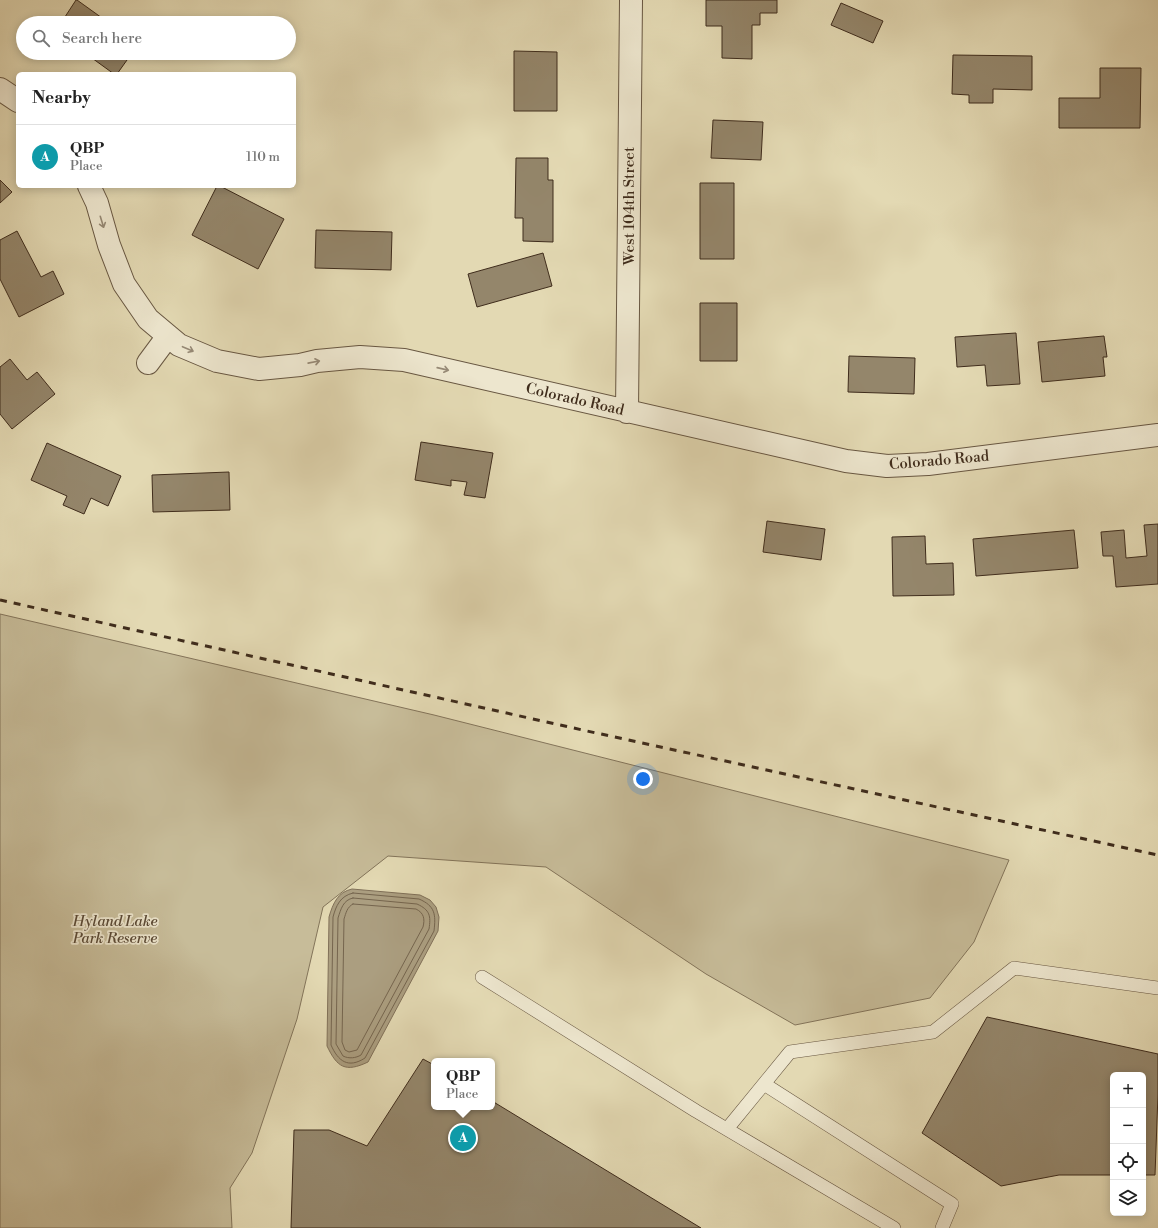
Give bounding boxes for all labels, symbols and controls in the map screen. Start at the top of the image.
search box [16,16,296,60]
icon: search [30,27,52,49]
text: Search here [62,29,142,48]
text: Nearby [32,87,91,109]
text: QBP [70,139,104,158]
street label: West 104th Street [620,146,639,266]
text: A [40,149,50,165]
text: 110 m [246,149,280,165]
text: Place [70,158,102,174]
one-way arrow [99,216,107,228]
one-way arrow [181,346,193,353]
one-way arrow [307,357,320,365]
one-way arrow [436,366,449,374]
street label: Colorado Road [524,379,626,420]
street label: Colorado Road [888,447,990,474]
your location [633,769,653,789]
park label: Hyland Lake Park Reserve [72,912,157,948]
popup [431,1058,495,1110]
text: QBP [446,1067,480,1086]
map controls [1110,1072,1146,1216]
button: + [1110,1072,1146,1108]
text: Place [446,1086,478,1102]
button: − [1110,1108,1146,1144]
pin: A [450,1123,476,1153]
button: locate [1110,1144,1146,1180]
button: layers [1110,1180,1146,1216]

